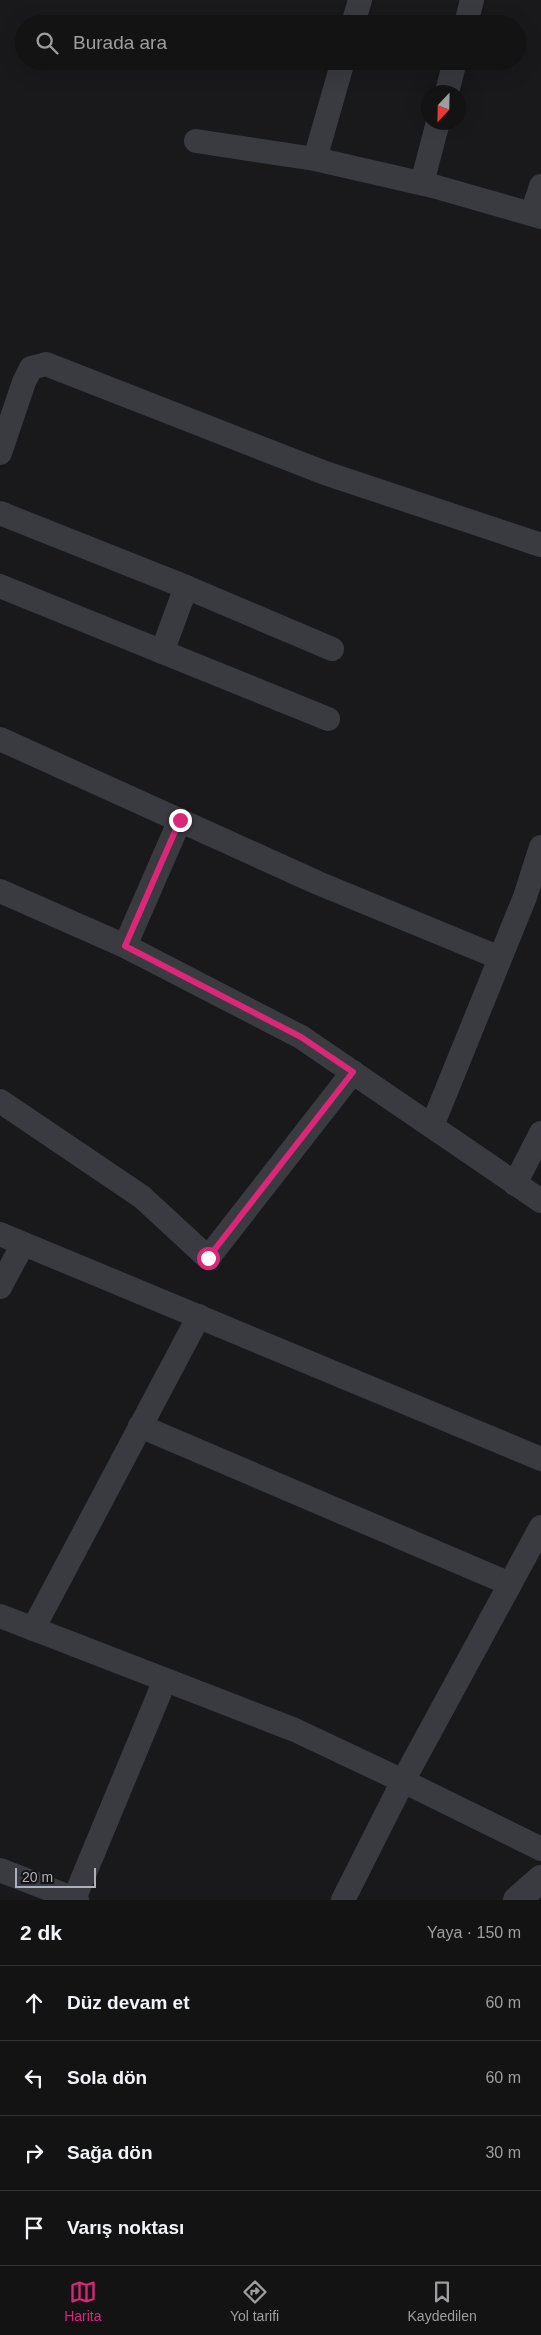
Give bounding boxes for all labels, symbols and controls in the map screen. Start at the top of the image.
search box [15,15,526,70]
icon: search [33,29,61,57]
text: Burada ara [73,32,167,53]
north arrow [421,85,466,130]
route end [169,809,192,832]
route start [197,1247,220,1270]
scale bar [15,1865,96,1888]
text: 20 m [22,1869,53,1885]
text: 2 dk [20,1921,62,1944]
text: Yaya · 150 m [427,1924,521,1941]
icon: ahead [20,1989,48,2017]
text: Düz devam et [67,1992,189,2013]
text: 60 m [485,1994,521,2011]
icon: left [20,2064,48,2092]
text: Sola dön [67,2067,147,2088]
text: 60 m [485,2069,521,2086]
icon: right [20,2139,48,2167]
text: Sağa dön [67,2142,153,2163]
text: 30 m [485,2144,521,2161]
icon: arrive [20,2214,48,2242]
text: Varış noktası [67,2217,184,2238]
tab: Harita [64,2278,102,2324]
tab: Yol tarifi [230,2278,279,2324]
tab: Kaydedilen [408,2278,477,2324]

